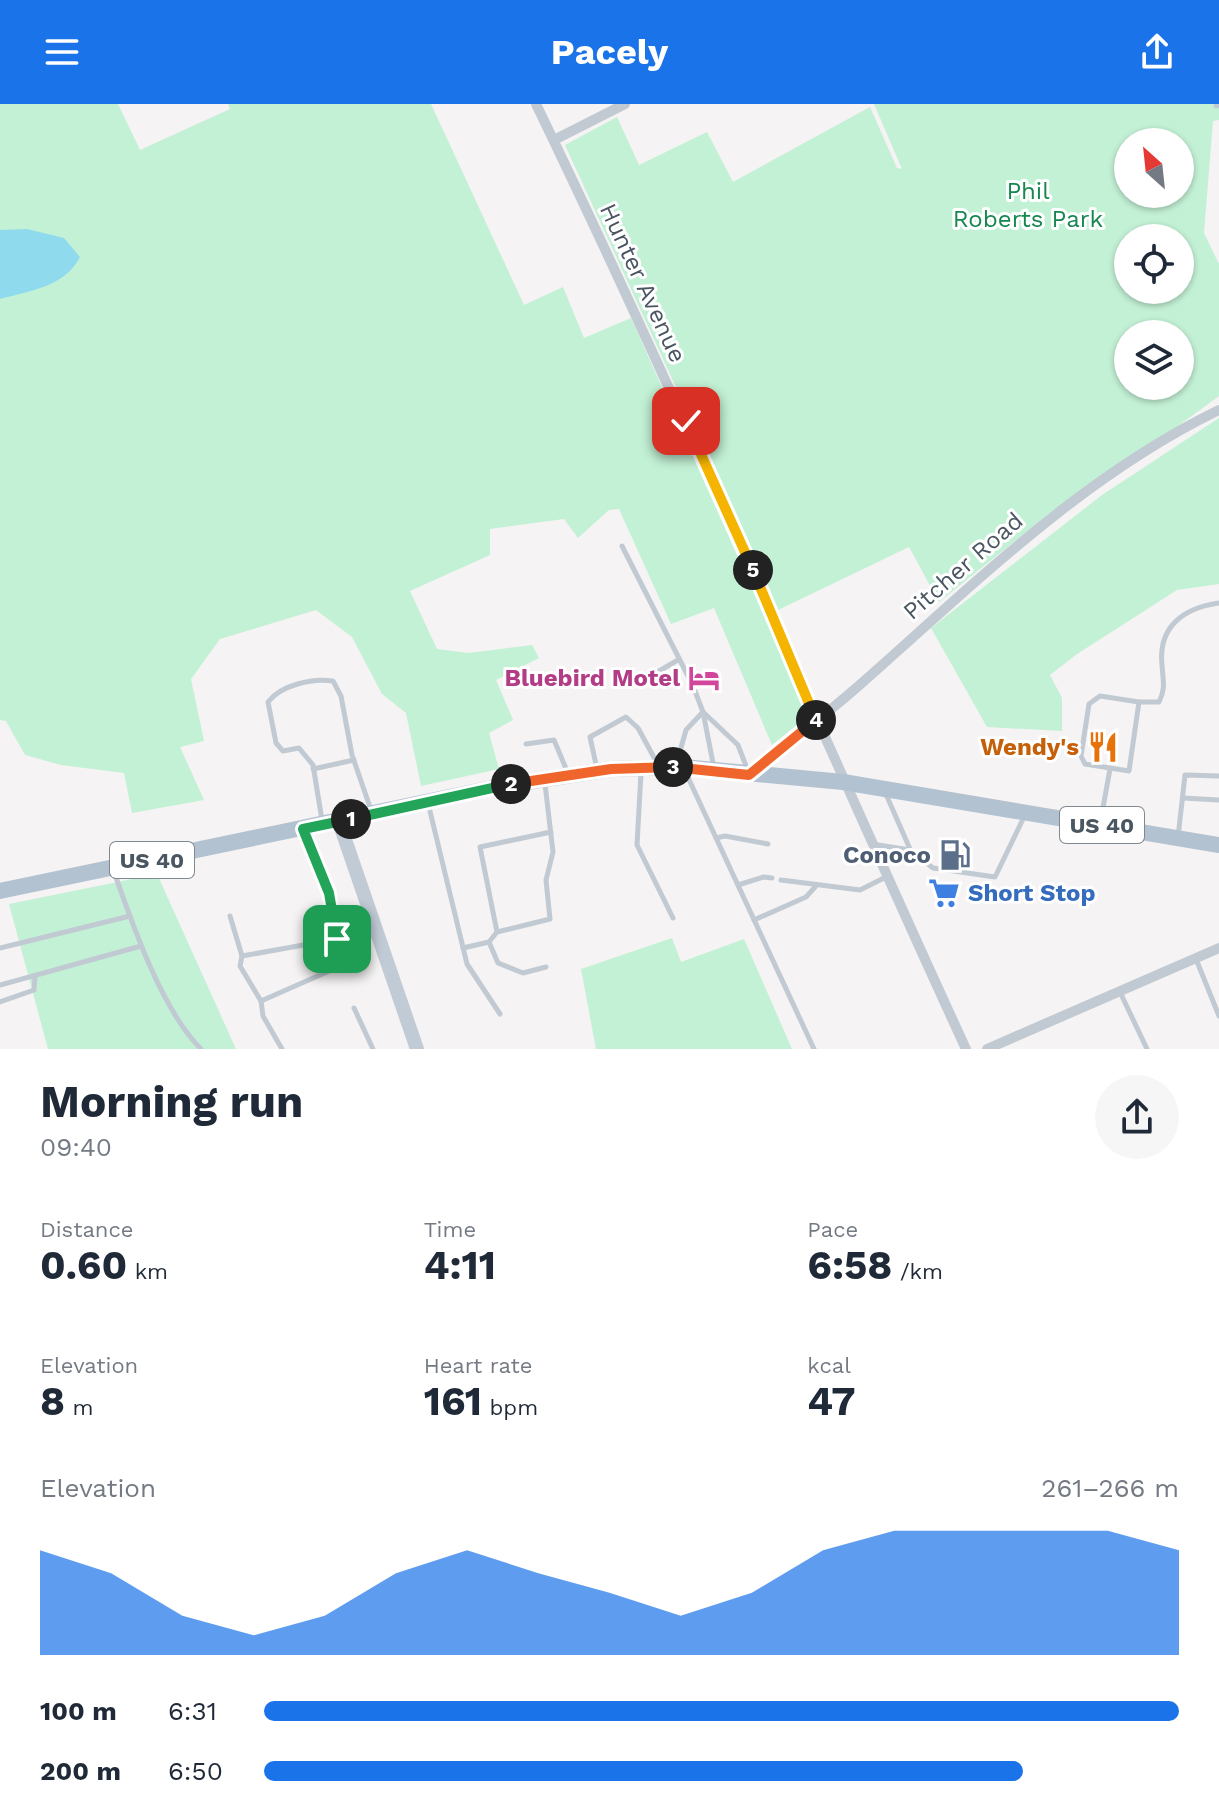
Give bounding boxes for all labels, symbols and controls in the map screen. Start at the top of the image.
icon: menu [40,30,84,74]
icon: share [1135,30,1179,74]
text: Pacely [551,31,668,73]
north arrow [1114,128,1194,208]
map controls [1114,128,1194,400]
park label: Phil Roberts Park [953,177,1104,233]
street label: Hunter Avenue [594,199,692,367]
button: locate [1114,224,1194,304]
button: layers [1114,320,1194,400]
pin [652,387,720,455]
icon: check [664,399,708,443]
street label: Pitcher Road [898,506,1028,626]
pin: 5 [733,550,773,590]
text: 5 [747,557,759,582]
hotel icon: Bluebird Motel [687,661,721,695]
place label: Bluebird Motel [505,664,680,692]
pin: 4 [796,700,836,740]
text: 4 [809,707,823,732]
restaurant icon: Wendy's [1086,730,1120,764]
place label: Wendy's [980,733,1079,761]
pin: 3 [653,747,693,787]
text: 3 [666,754,680,779]
pin: 2 [491,764,531,804]
text: 2 [504,771,518,796]
pin: 1 [331,799,371,839]
text: 1 [346,806,356,831]
road number: US 40 [1060,807,1144,843]
fuel station icon: Conoco [938,838,972,872]
place label: Conoco [843,841,931,869]
road number: US 40 [110,842,194,878]
supermarket icon: Short Stop [927,876,961,910]
place label: Short Stop [968,879,1096,907]
pin [303,905,371,973]
icon: arrive [315,917,359,961]
button: share [1095,1075,1179,1159]
text: Morning run [40,1076,303,1128]
text: 09:40 [40,1132,112,1162]
text: Distance [40,1217,134,1242]
text: Time [424,1217,476,1242]
text: Pace [807,1217,858,1242]
text: 0.60 [40,1242,127,1289]
text: 4:11 [424,1242,496,1289]
text: 6:58 [807,1242,892,1289]
text: km [127,1259,168,1284]
text: /km [892,1259,943,1284]
text: Elevation [40,1353,138,1378]
text: Heart rate [424,1353,532,1378]
text: kcal [807,1353,851,1378]
text: 8 [40,1378,65,1425]
text: 161 [424,1378,482,1425]
text: 47 [807,1378,856,1425]
text: m [65,1395,94,1420]
text: bpm [482,1395,538,1420]
text: Elevation [40,1473,156,1503]
text: 261–266 m [1041,1473,1179,1503]
text: 100 m [40,1696,117,1726]
text: 6:31 [168,1696,217,1726]
text: 200 m [40,1756,121,1786]
text: 6:50 [168,1756,223,1786]

